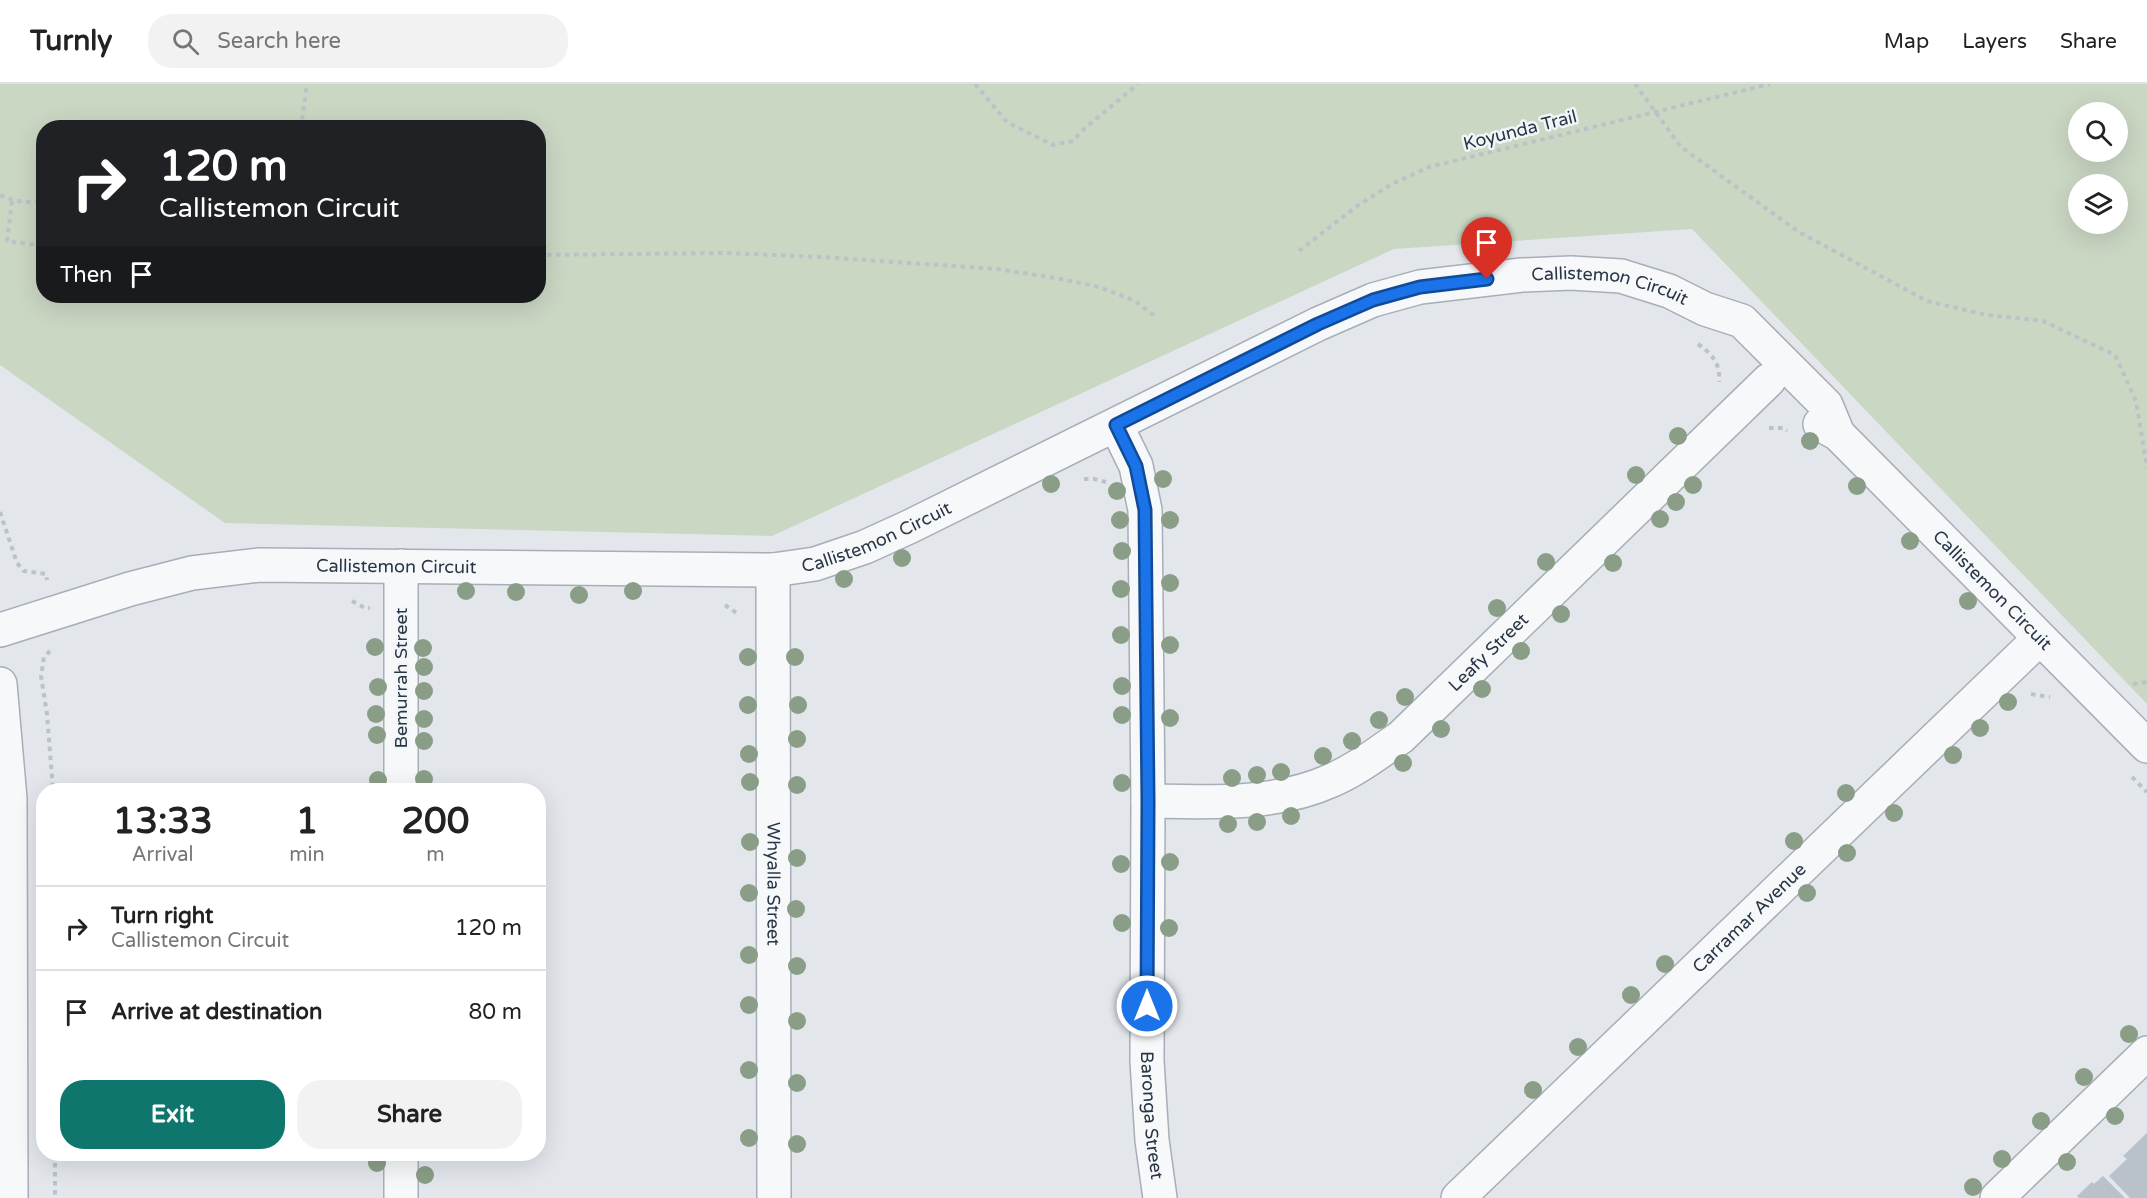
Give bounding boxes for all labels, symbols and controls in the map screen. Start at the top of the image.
search box [148,14,568,68]
text: Turnly [30,24,112,58]
icon: search [169,25,202,58]
text: Search here [217,28,341,54]
text: Map [1884,29,1929,54]
text: Layers [1962,29,2027,54]
text: Share [2060,29,2117,54]
map controls [2068,102,2128,234]
button: search [2068,102,2128,162]
street label: Koyunda Trail [1461,105,1579,155]
text: 120 m [159,141,288,192]
icon: right [60,144,138,222]
button: layers [2068,174,2128,234]
text: Callistemon Circuit [159,192,399,225]
pin [1461,217,1512,279]
icon: arrive [1470,226,1503,259]
icon: arrive [125,258,158,291]
text: Then [60,262,113,288]
street label: Callistemon Circuit [1531,262,1692,310]
street label: Callistemon Circuit [800,497,955,577]
street label: Callistemon Circuit [1928,525,2057,655]
street label: Callistemon Circuit [316,555,477,578]
street label: Bemurrah Street [390,607,412,748]
street label: Leafy Street [1444,608,1533,696]
text: 13:33 [113,800,213,843]
text: 1 [296,800,318,843]
text: 200 [401,800,469,843]
street label: Whyalla Street [762,822,785,946]
text: Arrival [132,843,194,867]
text: min [289,843,325,867]
text: m [426,843,445,867]
street label: Carramar Avenue [1688,858,1811,978]
text: Turn right [111,903,213,929]
icon: right [60,912,93,945]
text: 120 m [455,915,522,941]
text: Callistemon Circuit [111,929,289,953]
position arrow [1115,974,1179,1038]
icon: arrive [60,996,93,1029]
text: Arrive at destination [111,999,322,1025]
text: 80 m [468,999,522,1025]
street label: Baronga Street [1136,1051,1168,1181]
button: Exit [60,1080,285,1149]
button: Share [297,1080,522,1149]

